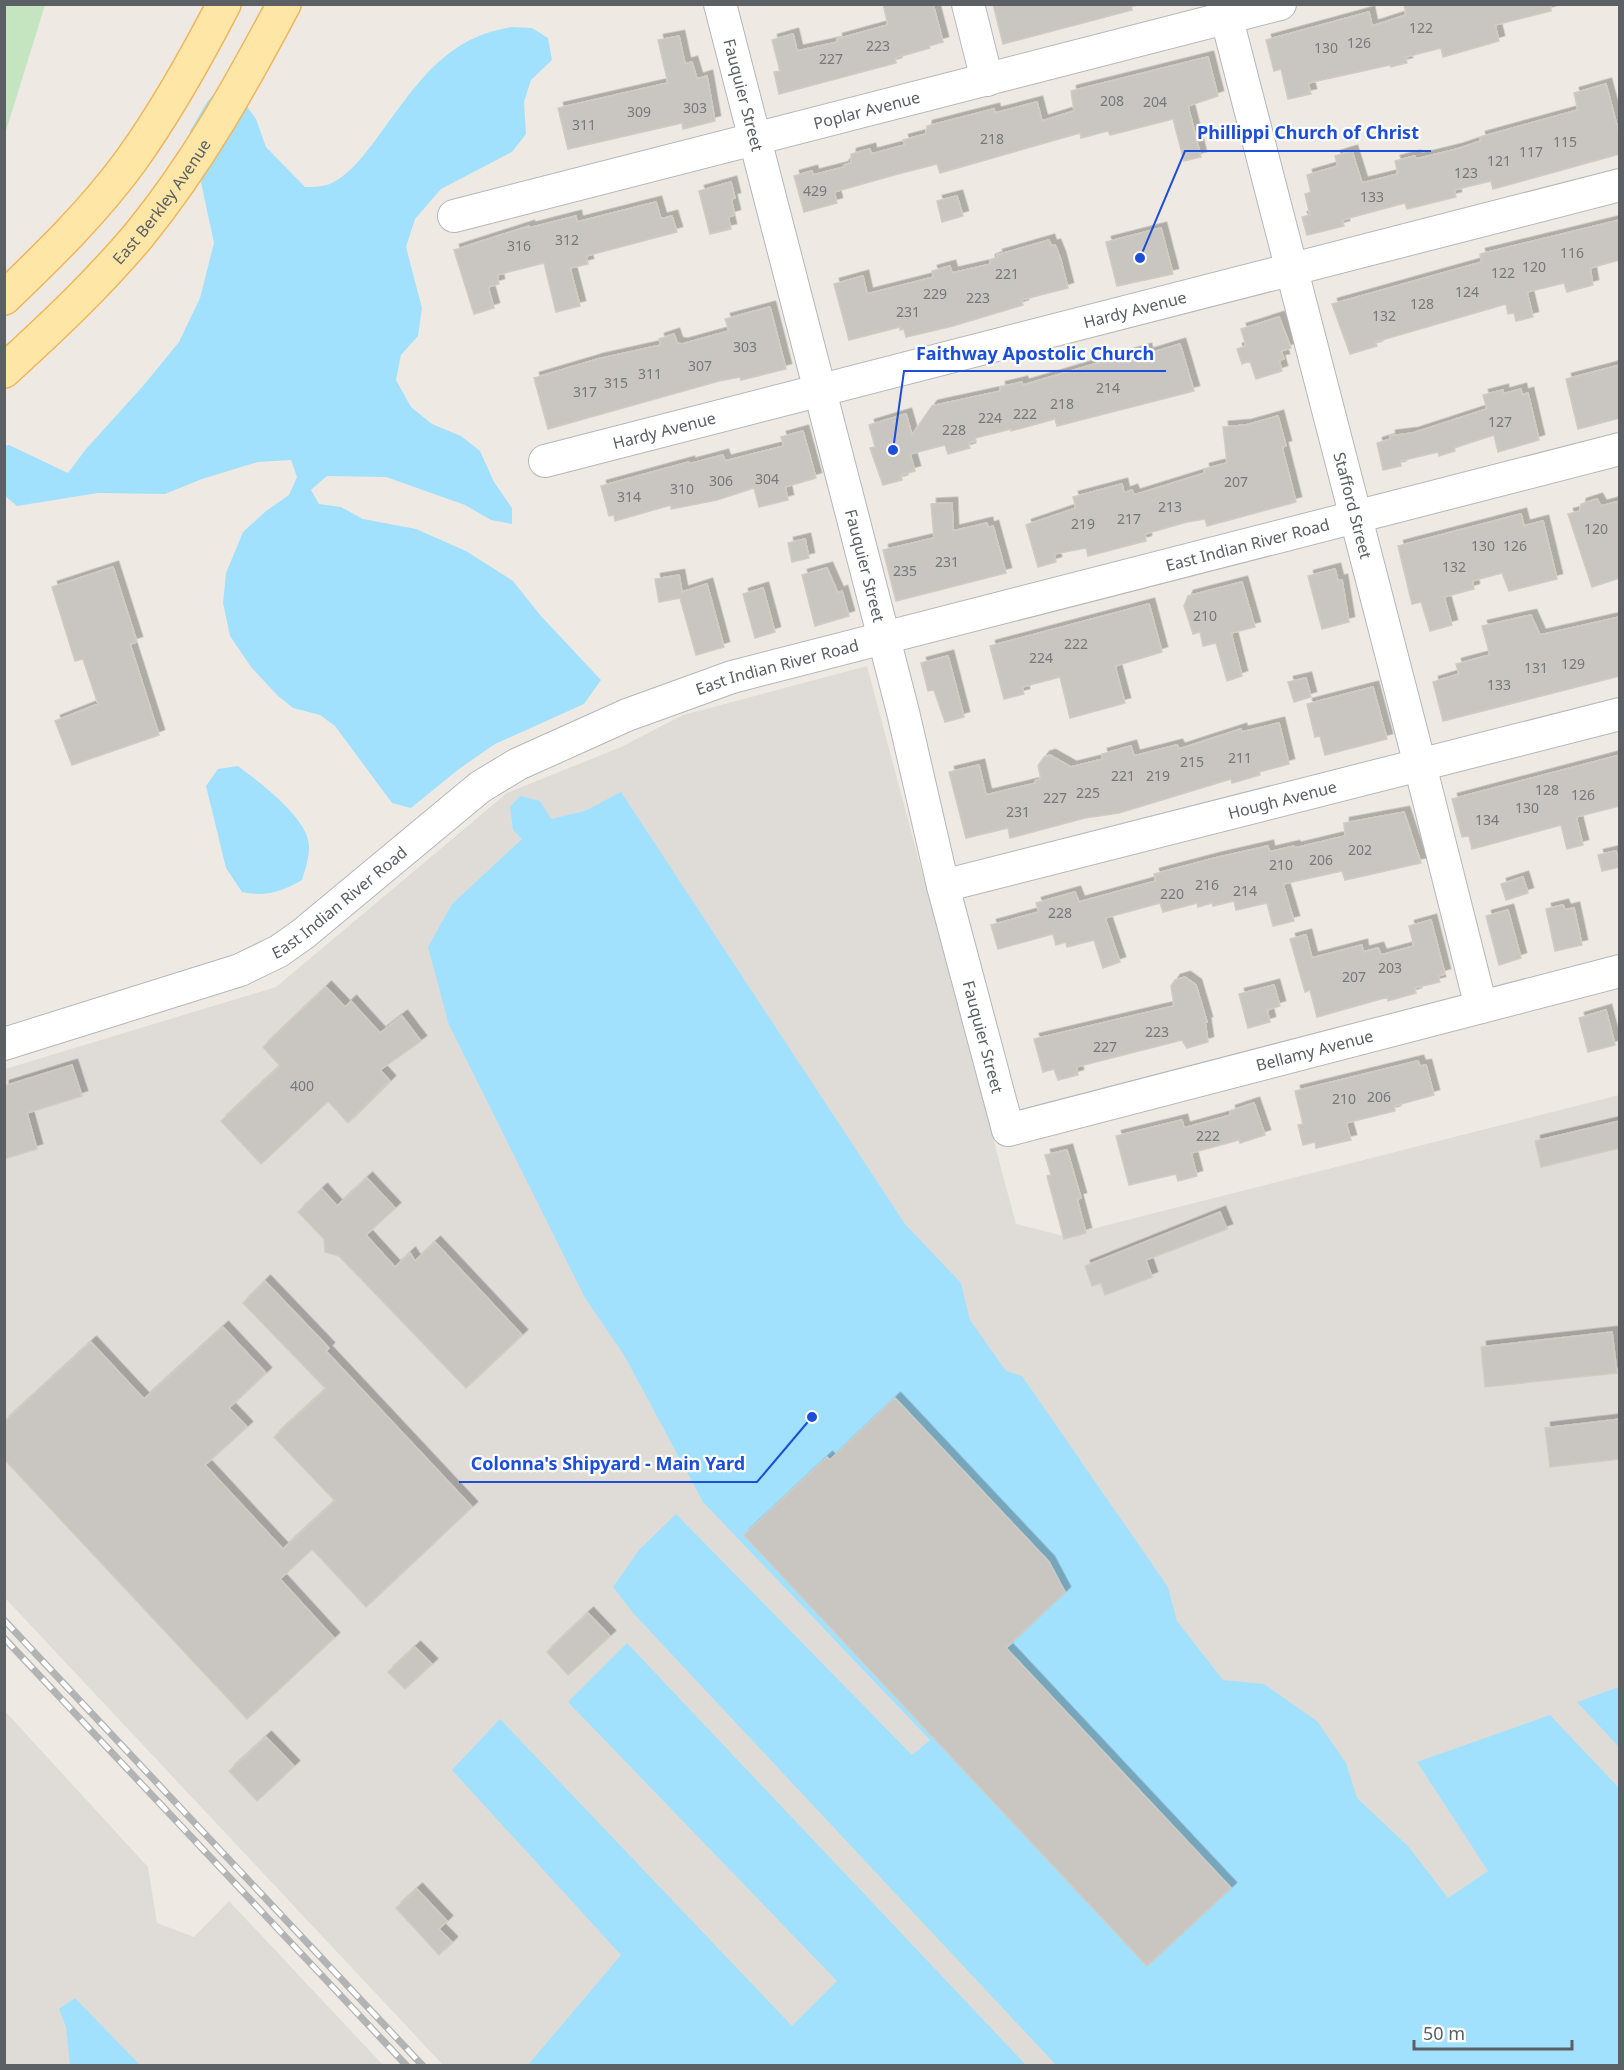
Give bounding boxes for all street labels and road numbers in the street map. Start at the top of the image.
street label: Fauquier Street [718,36,769,154]
street label: Poplar Avenue [811,86,922,134]
street label: East Berkley Avenue [107,135,216,269]
street label: Hardy Avenue [1081,286,1189,333]
street label: Hardy Avenue [610,407,718,454]
street label: Stafford Street [1328,450,1377,561]
street label: Fauquier Street [840,507,890,624]
street label: East Indian River Road [1163,513,1332,576]
street label: East Indian River Road [693,634,861,700]
street label: Hough Avenue [1225,775,1339,824]
street label: East Indian River Road [268,841,412,964]
street label: Fauquier Street [958,978,1009,1096]
street label: Bellamy Avenue [1254,1025,1375,1076]

